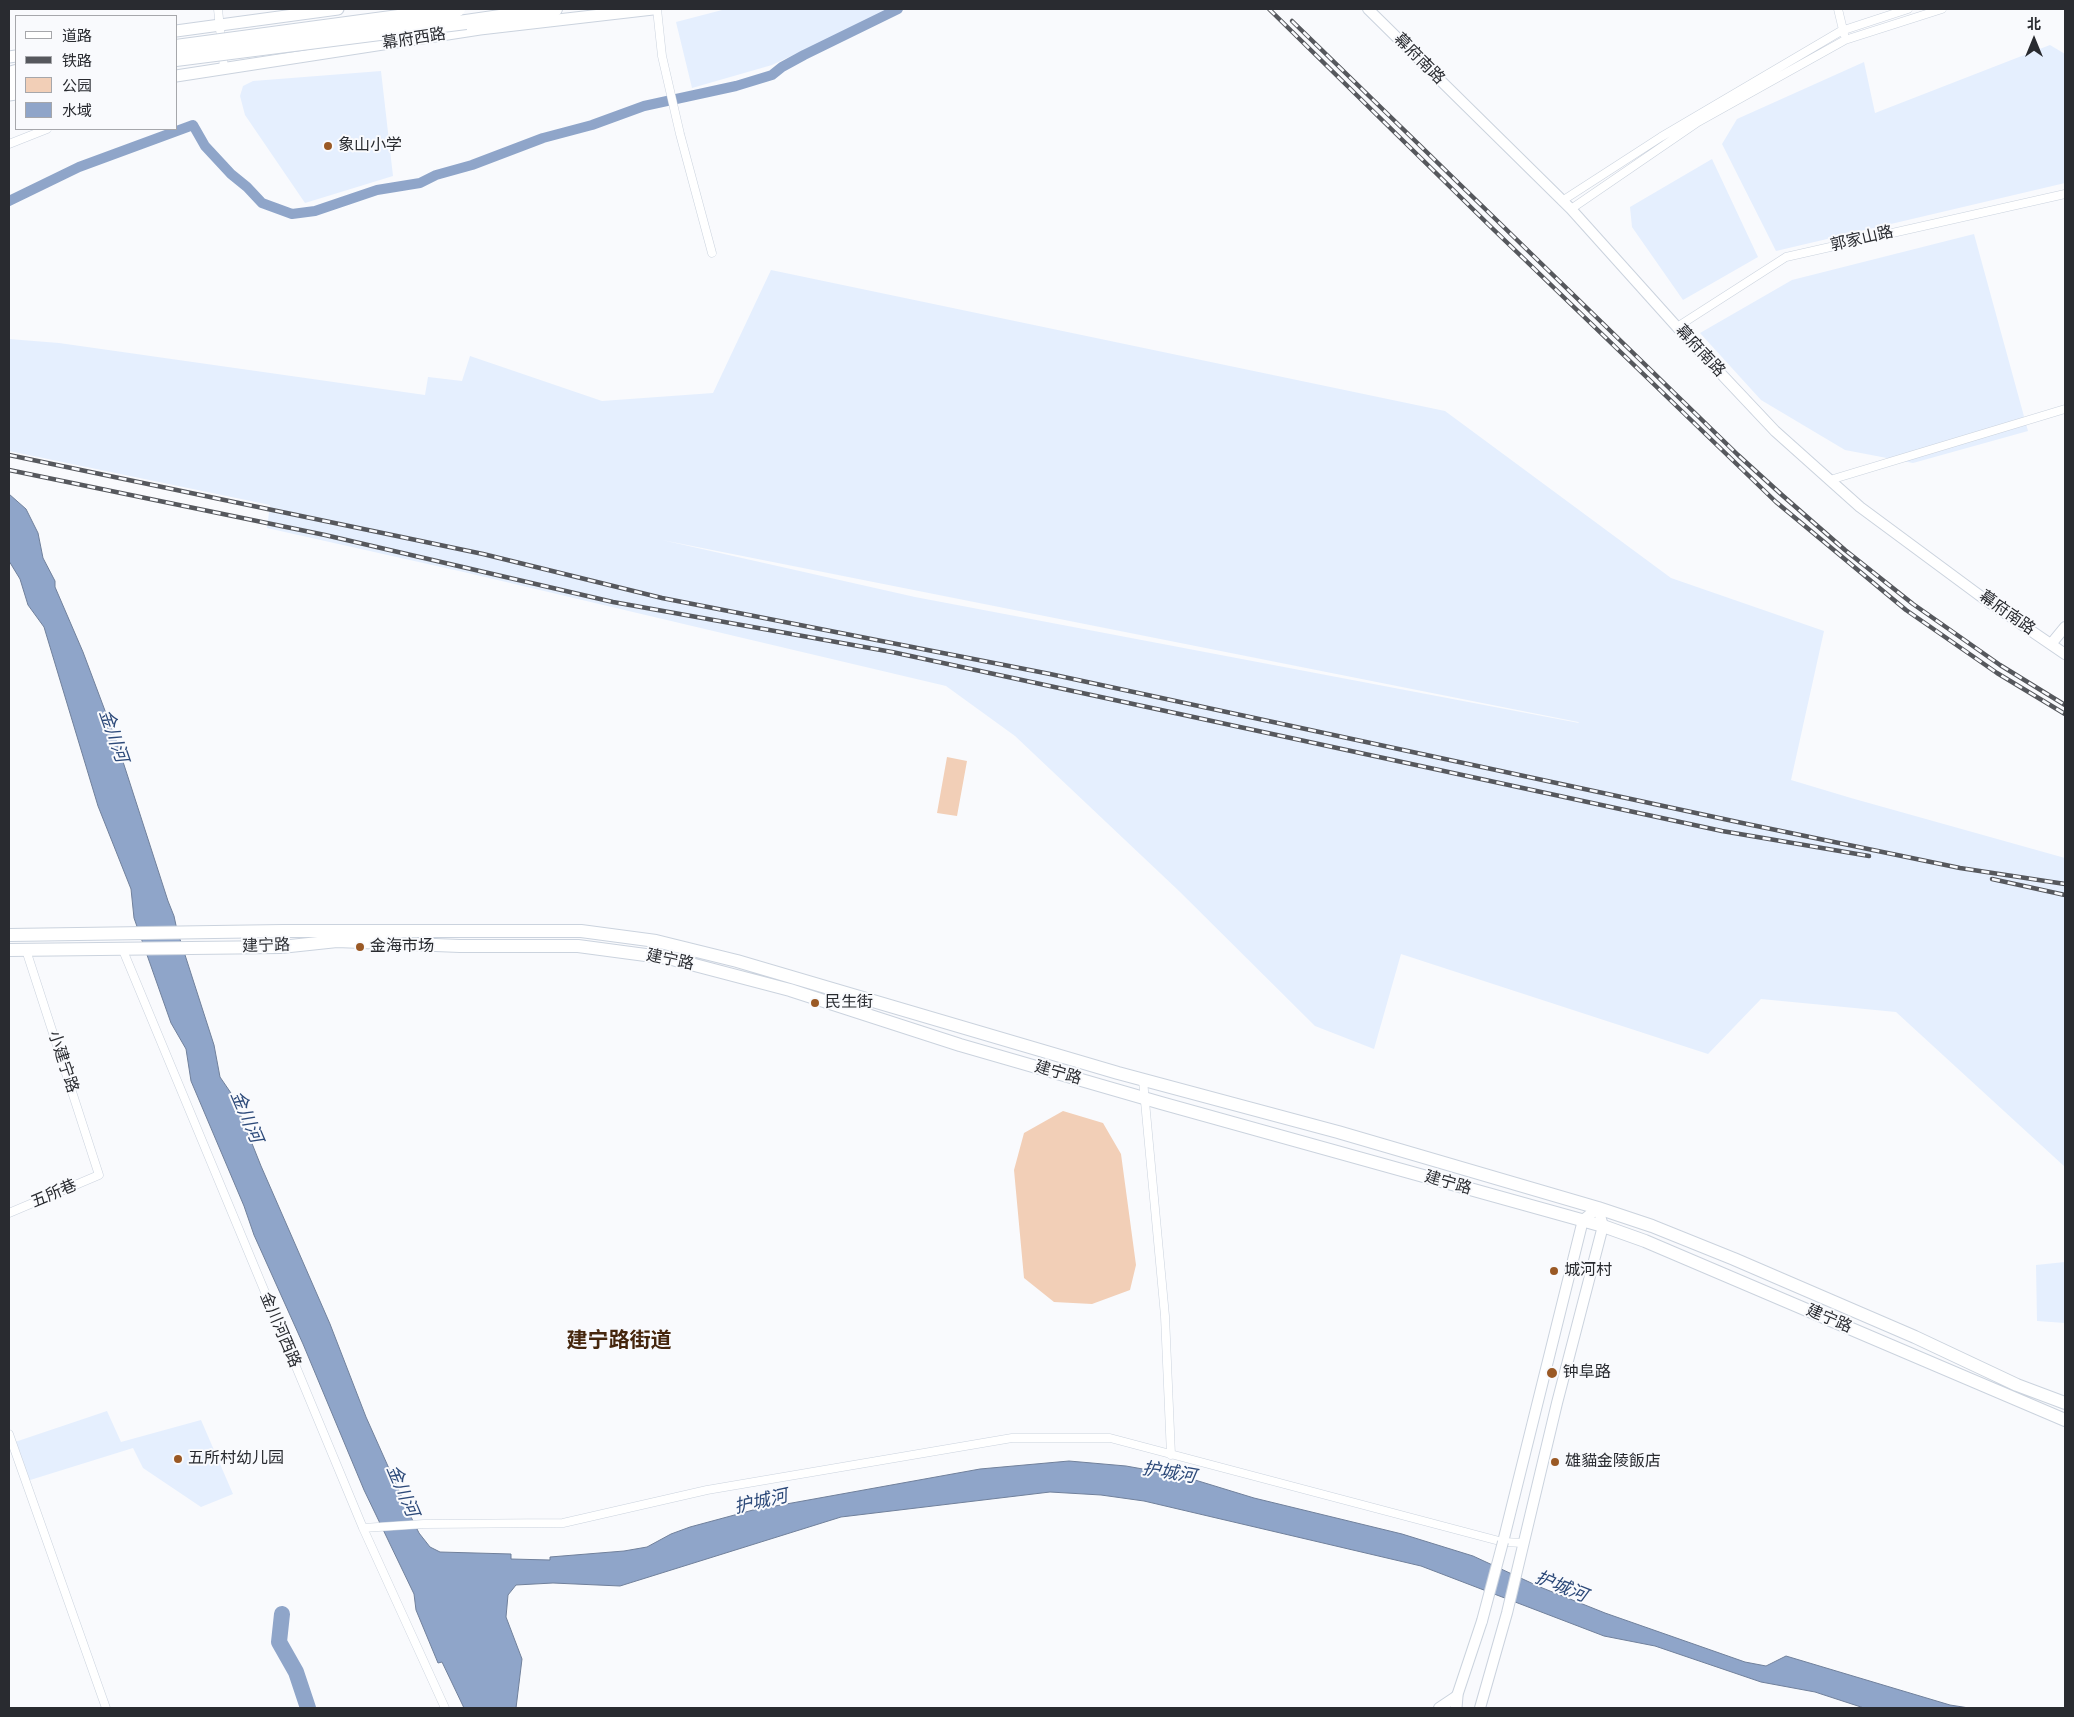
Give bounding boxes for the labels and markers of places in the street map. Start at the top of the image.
place label: 象山小学 [338,136,402,156]
marker: 象山小学 [322,140,334,152]
place label: 金海市场 [370,937,434,957]
marker: 金海市场 [354,941,366,953]
place label: 民生街 [825,993,873,1013]
marker: 民生街 [809,997,821,1009]
place label: 城河村 [1564,1261,1612,1281]
marker: 城河村 [1548,1265,1560,1277]
place label: 钟阜路 [1563,1363,1611,1383]
marker: 钟阜路 [1545,1366,1559,1380]
place label: 五所村幼儿园 [188,1449,284,1469]
place label: 雄貓金陵飯店 [1565,1452,1661,1472]
marker: 五所村幼儿园 [172,1453,184,1465]
marker: 雄貓金陵飯店 [1549,1456,1561,1468]

